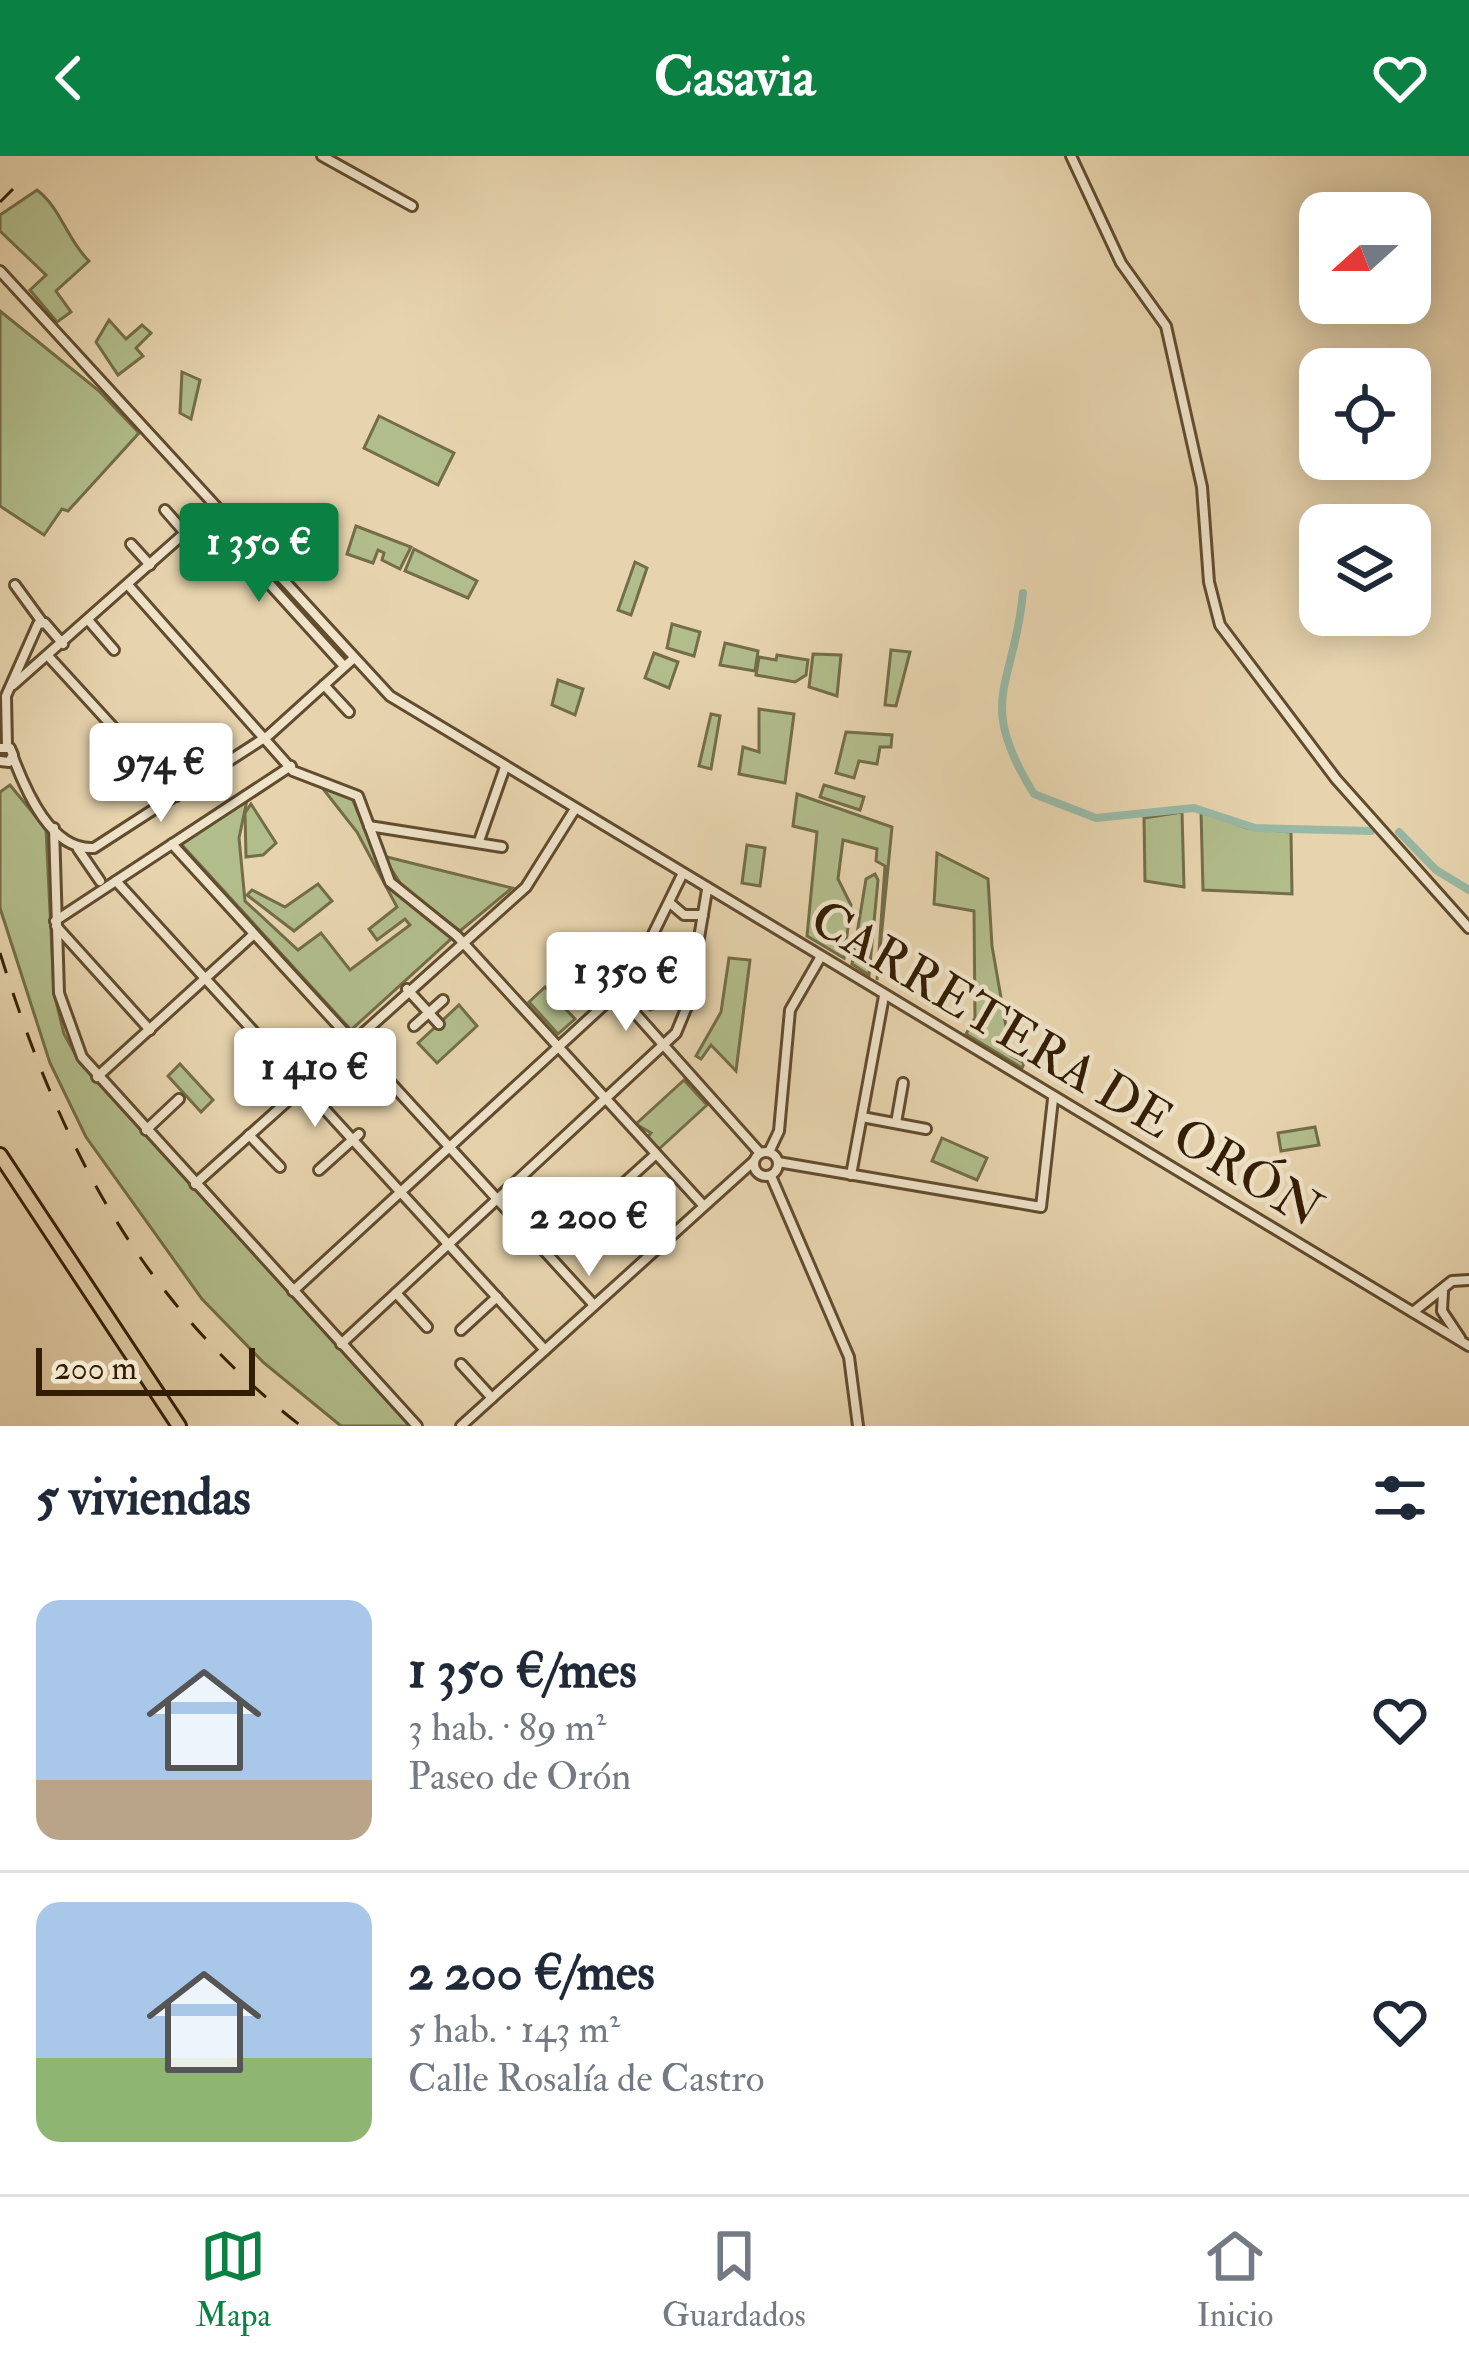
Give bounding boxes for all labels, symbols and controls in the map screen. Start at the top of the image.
text: Casavia [654,44,815,112]
icon: back [36,45,102,111]
icon: heart [1367,45,1433,111]
north arrow [1299,192,1431,324]
map controls [1299,192,1431,636]
button: locate [1299,348,1431,480]
pin: 1 350 € [148,503,370,605]
button: layers [1299,504,1431,636]
text: 1 350 € [207,517,311,566]
pin: 974 € [77,723,245,825]
text: 974 € [117,737,205,786]
street label: CARRETERA DE ORÓN [799,885,1334,1243]
pin: 1 350 € [515,932,737,1034]
text: 1 350 € [574,946,678,995]
pin: 1 410 € [204,1028,426,1130]
text: 1 410 € [261,1042,369,1091]
pin: 2 200 € [478,1177,700,1279]
text: 2 200 € [530,1191,648,1240]
scale bar [36,1342,255,1395]
text: 200 m [54,1348,137,1389]
icon: filters [1367,1465,1433,1531]
text: 5 viviendas [36,1466,251,1530]
text: 1 350 €/mes [408,1639,637,1703]
icon: home [132,1648,276,1792]
icon: heart [1367,1687,1433,1753]
text: 3 hab. · 89 m² [408,1703,606,1752]
text: Paseo de Orón [408,1752,631,1801]
text: 2 200 €/mes [408,1941,655,2005]
icon: home [132,1950,276,2094]
icon: heart [1367,1989,1433,2055]
text: 5 hab. · 143 m² [408,2005,620,2054]
text: Calle Rosalía de Castro [408,2054,764,2103]
tab: Mapa [195,2223,271,2336]
tab: Guardados [662,2223,806,2336]
tab: Inicio [1197,2223,1274,2336]

